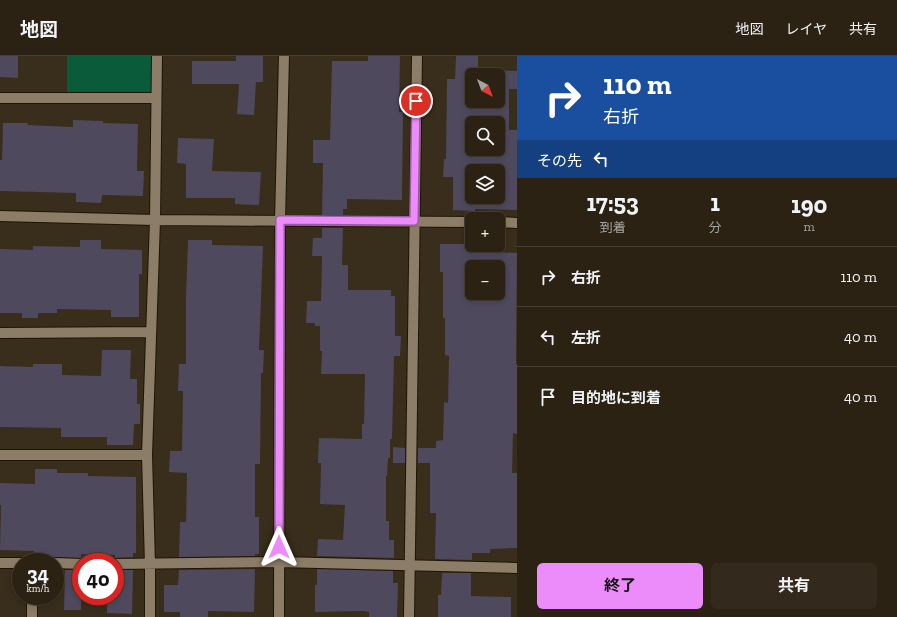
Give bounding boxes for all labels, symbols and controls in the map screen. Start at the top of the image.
text: 地図 [20,18,58,41]
text: 地図 [735,21,763,38]
text: レイヤ [785,21,827,38]
text: 共有 [849,21,877,38]
north arrow [465,68,505,108]
map controls [465,68,505,300]
text: 110 m [603,68,672,101]
icon: right [537,72,589,124]
pin [399,84,433,118]
icon: arrive [405,90,427,112]
text: 右折 [603,106,639,128]
button: search [465,116,505,156]
icon: left [590,148,612,170]
text: その先 [537,152,582,170]
button: layers [465,164,505,204]
text: 17:53 [587,188,639,217]
text: 1 [710,188,720,217]
text: 190 [791,190,827,219]
button: + [465,212,505,252]
text: m [804,219,815,234]
text: 到着 [600,220,626,235]
text: 分 [708,220,721,235]
button: − [465,260,505,300]
icon: right [537,266,559,288]
text: 110 m [840,268,877,286]
text: 右折 [571,269,601,287]
icon: left [537,326,559,348]
text: 40 m [844,328,877,346]
text: 左折 [571,329,601,347]
icon: arrive [537,386,559,408]
text: 40 m [844,388,877,406]
text: 目的地に到着 [571,389,661,407]
position arrow [258,526,300,568]
speed limit sign: 40 [72,553,124,605]
text: 34 [27,562,49,586]
button: 終了 [537,563,703,609]
button: 共有 [711,563,877,609]
text: km/h [27,583,49,595]

